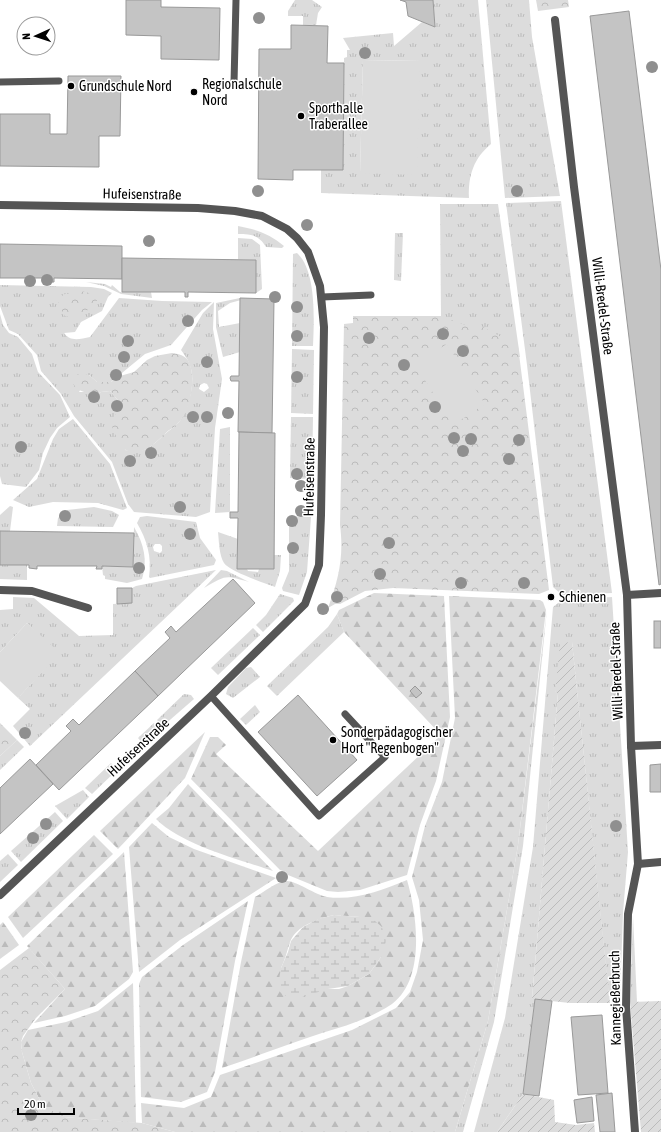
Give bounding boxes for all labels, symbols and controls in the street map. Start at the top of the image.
north arrow [16,16,56,56]
text: N [20,33,32,40]
place label: Regionalschule Nord [202,76,282,108]
place label: Grundschule Nord [79,78,172,94]
marker: Grundschule Nord [66,81,76,91]
marker: Regionalschule Nord [189,87,199,97]
place label: Sporthalle Traberallee [309,100,368,132]
marker: Sporthalle Traberallee [296,111,306,121]
street label: Hufeisenstraße [103,185,181,203]
street label: Willi-Bredel-Straße [589,256,617,356]
street label: Hufeisenstraße [300,438,318,516]
place label: Schienen [559,589,606,605]
marker: Schienen [546,592,556,602]
street label: Willi-Bredel-Straße [606,622,626,720]
street label: Hufeisenstraße [104,714,172,780]
place label: Sonderpädagogischer Hort "Regenbogen" [341,724,453,756]
marker: Sonderpädagogischer Hort "Regenbogen" [328,735,338,745]
street label: Kannegießerbruch [606,950,624,1046]
scale bar [18,1090,74,1116]
text: 20 m [24,1097,46,1111]

